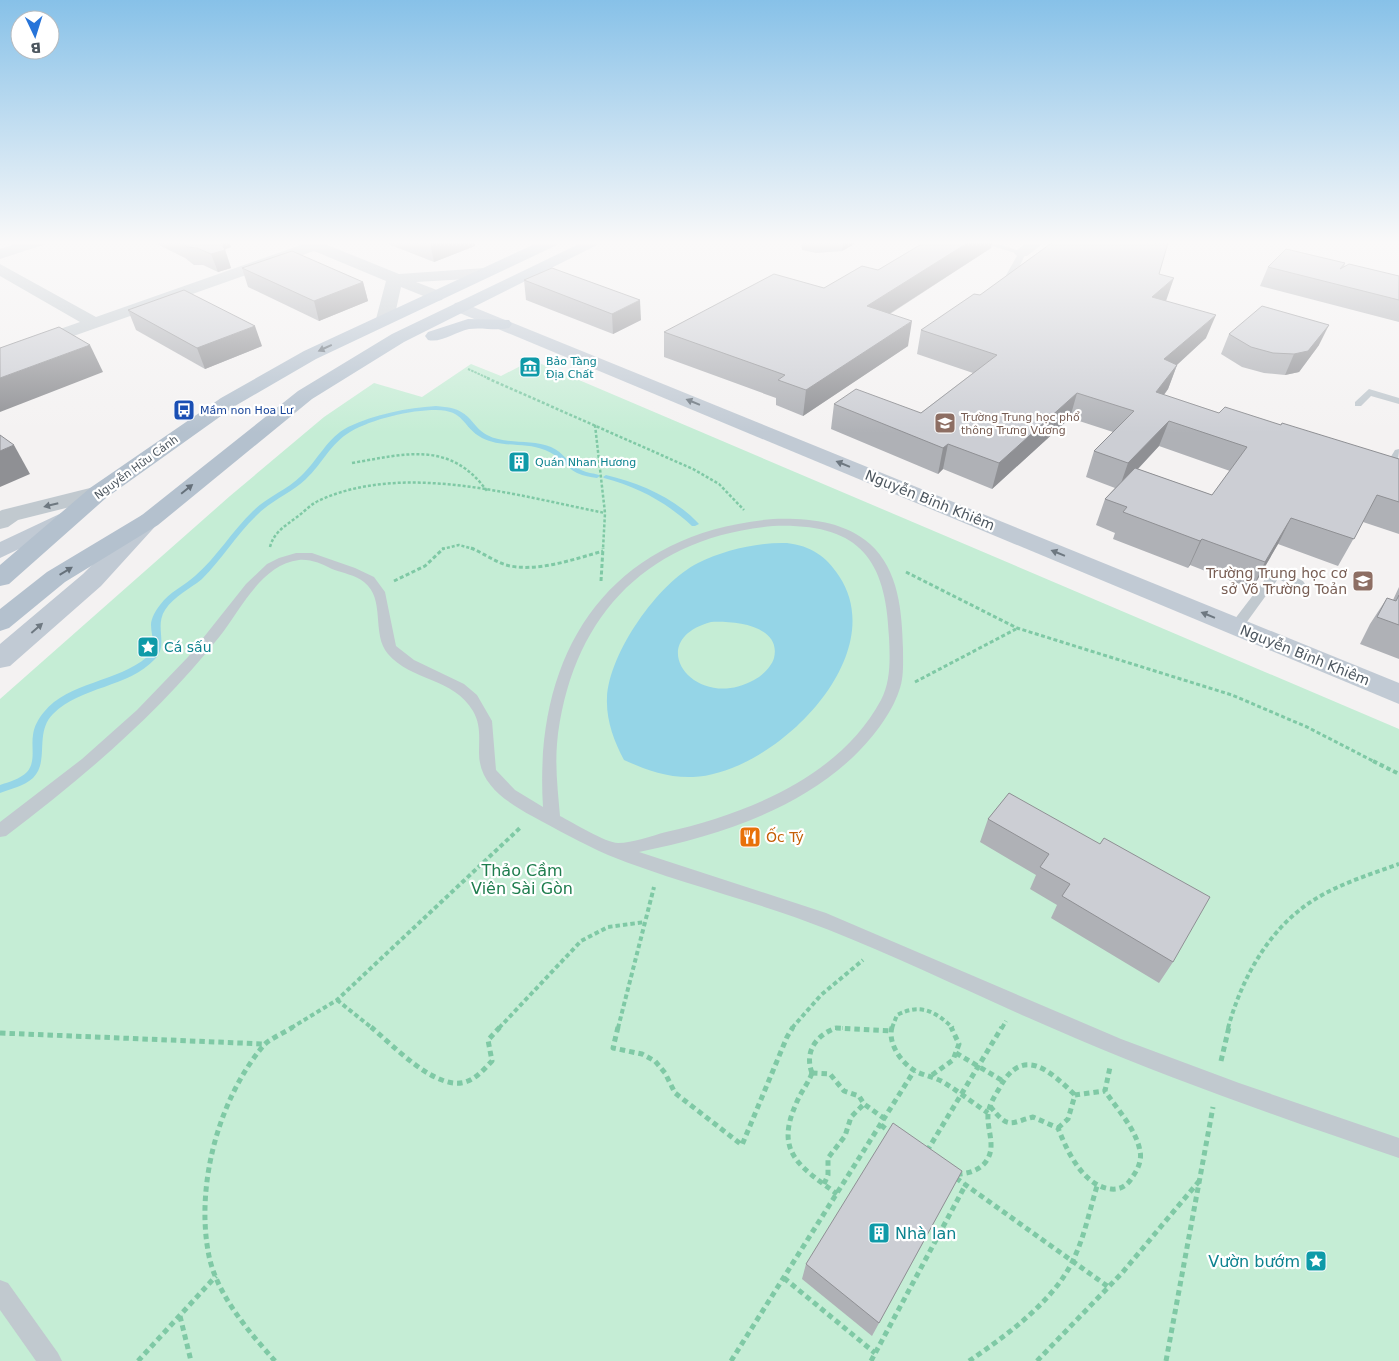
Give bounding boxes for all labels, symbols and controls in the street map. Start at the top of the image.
north arrow [10,10,60,60]
text: B [30,40,42,56]
one-way arrow [318,344,332,352]
museum icon: Bảo Tàng Địa Chất [518,355,542,379]
place label: Bảo Tàng Địa Chất [546,355,597,381]
bus stop icon: Mầm non Hoa Lư [172,398,196,422]
one-way arrow [686,398,700,406]
place label: Mầm non Hoa Lư [200,404,294,417]
school or university icon: Trường Trung học phổ thông Trưng Vương [933,411,957,435]
place label: Trường Trung học phổ thông Trưng Vương [960,411,1080,437]
street label: Nguyễn Hữu Cảnh [92,433,181,502]
building icon: Quán Nhan Hương [507,450,531,474]
place label: Quán Nhan Hương [535,456,636,469]
one-way arrow [836,460,850,468]
street label: Nguyễn Bỉnh Khiêm [863,467,997,533]
one-way arrow [180,483,193,494]
one-way arrow [43,501,58,509]
one-way arrow [1051,549,1065,557]
place label: Trường Trung học cơ sở Võ Trường Toản [1205,565,1347,597]
one-way arrow [59,566,72,575]
school or university icon: Trường Trung học cơ sở Võ Trường Toản [1351,569,1375,593]
one-way arrow [1201,611,1215,619]
one-way arrow [30,622,43,633]
street label: Nguyễn Bỉnh Khiêm [1238,622,1372,688]
place icon: Cá sấu [136,635,160,659]
place label: Cá sấu [164,639,212,655]
restaurant icon: Ốc Tý [738,825,762,849]
place label: Ốc Tý [766,827,804,845]
park label: Thảo Cầm Viên Sài Gòn [471,861,573,898]
building icon: Nhà lan [867,1221,891,1245]
place label: Nhà lan [895,1224,956,1243]
place icon: Vườn bướm [1304,1249,1328,1273]
place label: Vườn bướm [1208,1252,1300,1271]

